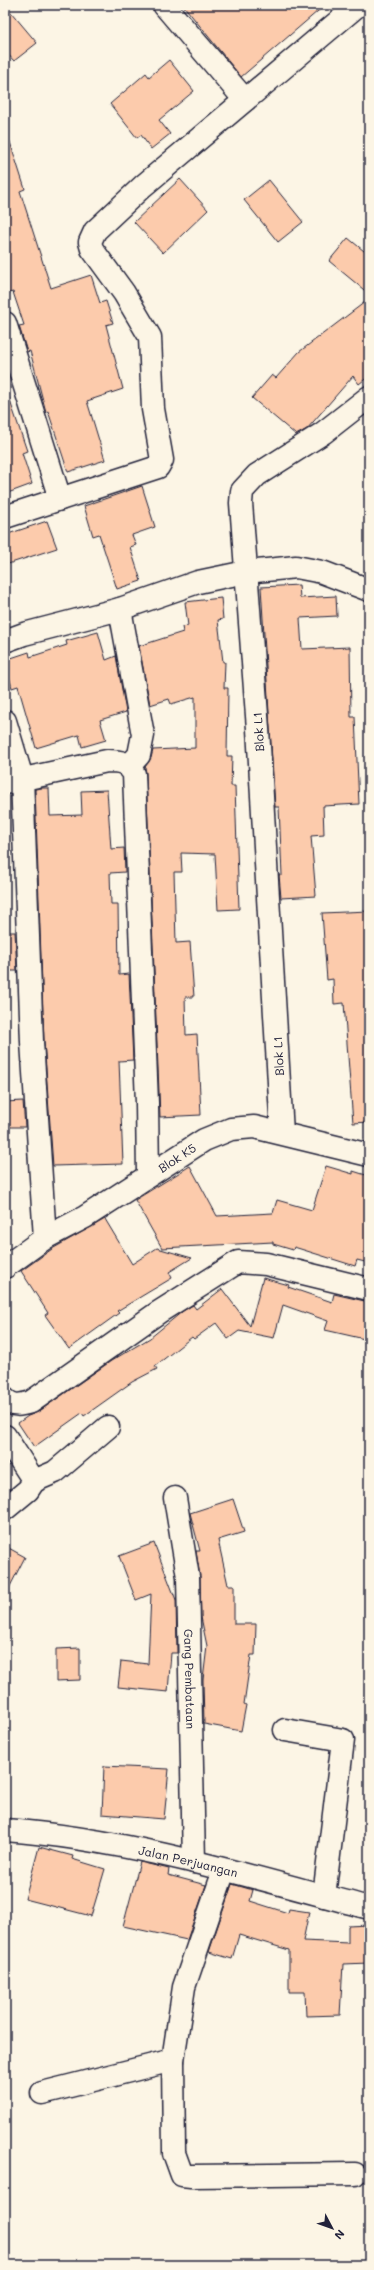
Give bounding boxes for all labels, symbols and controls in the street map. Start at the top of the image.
street label: Blok L1 [249,712,267,752]
street label: Blok L1 [269,1036,287,1076]
street label: Blok K5 [155,1139,199,1176]
street label: Gang Pembataan [181,1629,199,1729]
street label: Jalan Perjuangan [137,1841,240,1880]
north arrow [312,2208,352,2248]
text: N [332,2227,348,2243]

